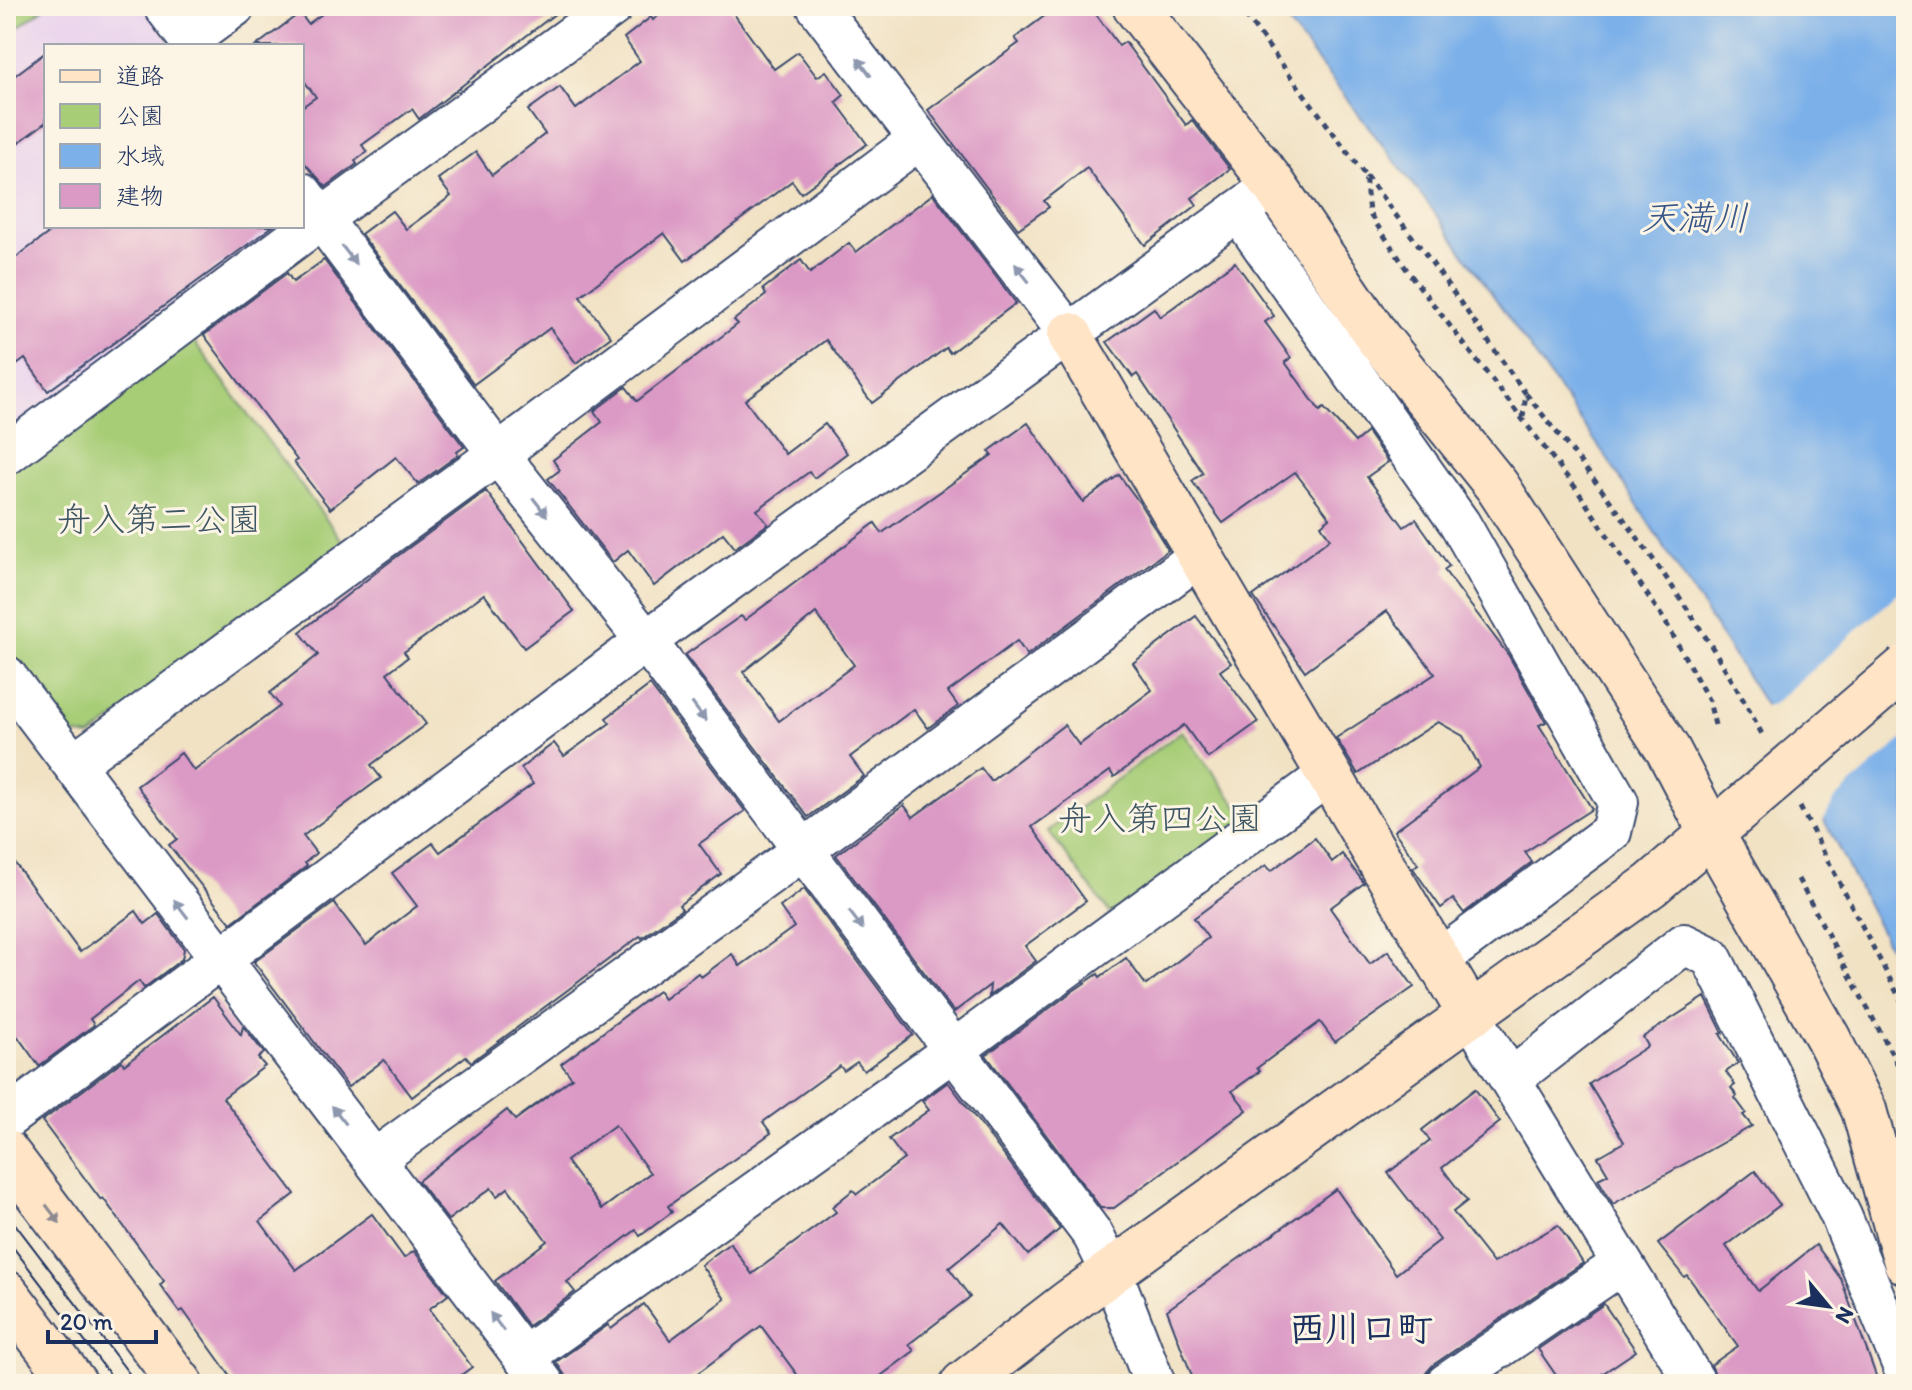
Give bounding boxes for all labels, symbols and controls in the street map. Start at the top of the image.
legend [44,44,304,228]
one-way arrow [856,57,872,78]
text: 道路 [116,61,164,90]
text: 公園 [116,101,164,130]
text: 水域 [116,141,164,170]
text: 建物 [116,181,164,210]
water label: 天満川 [1641,196,1749,239]
one-way arrow [340,245,356,265]
one-way arrow [1014,263,1031,283]
one-way arrow [531,497,548,517]
park label: 舟入第二公園 [57,499,261,540]
one-way arrow [691,702,707,722]
park label: 舟入第四公園 [1058,798,1262,839]
one-way arrow [174,899,190,919]
one-way arrow [847,910,863,930]
one-way arrow [332,1105,348,1125]
one-way arrow [45,1203,61,1225]
north arrow [1788,1266,1868,1346]
scale bar [48,1294,156,1344]
text: N [1830,1302,1860,1328]
text: 20 m [60,1307,113,1336]
district label: 西川口町 [1289,1307,1433,1350]
one-way arrow [489,1312,505,1332]

